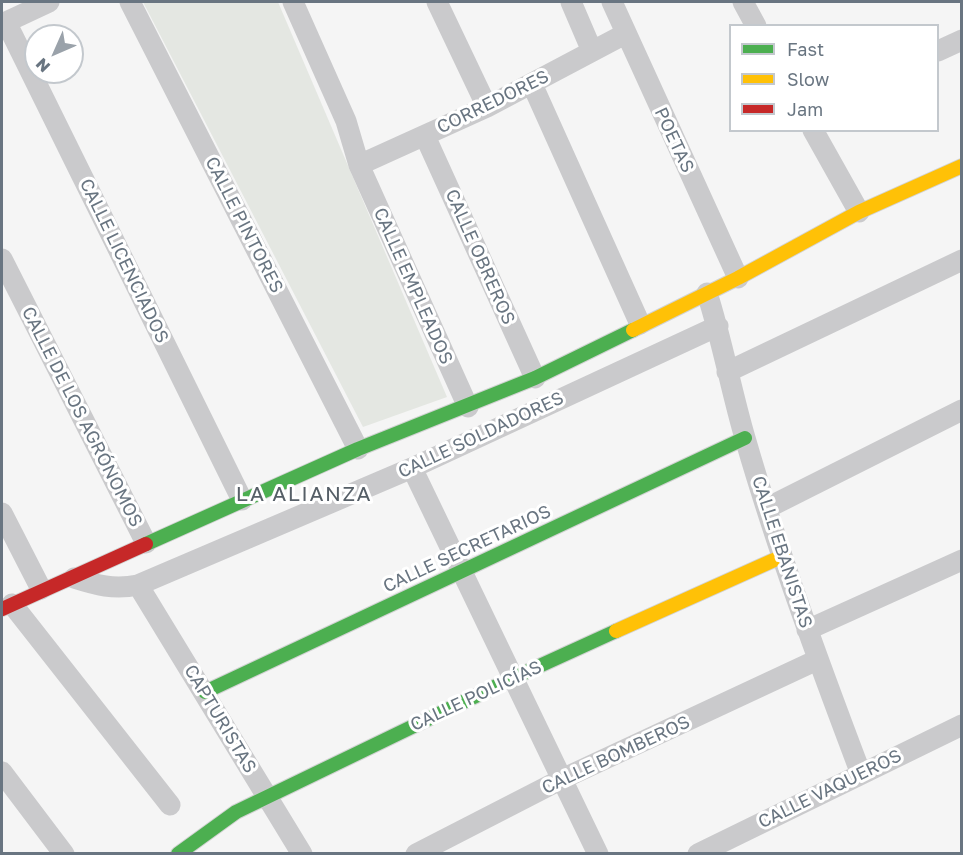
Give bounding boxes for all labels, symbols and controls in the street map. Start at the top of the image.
north arrow [24,24,84,84]
legend [729,24,939,132]
text: Fast [787,38,824,60]
text: N [31,54,54,77]
street label: CORREDORES [434,66,552,138]
text: Slow [787,68,829,90]
text: Jam [787,98,823,120]
street label: POETAS [650,104,698,176]
street label: CALLE PINTORES [200,153,288,297]
street label: CALLE LICENCIADOS [75,175,173,347]
street label: CALLE OBREROS [441,186,519,328]
street label: CALLE EMPLEADOS [369,204,457,368]
street label: CALLE DE LOS AGRÓNOMOS [17,303,147,531]
street label: CALLE SOLDADORES [395,387,567,483]
street label: CALLE EBANISTAS [747,473,817,631]
district label: LA ALIANZA [236,481,372,507]
street label: CALLE SECRETARIOS [380,501,554,597]
street label: CALLE POLICÍAS [407,656,545,736]
street label: CAPTURISTAS [179,661,261,777]
street label: CALLE BOMBEROS [539,711,693,799]
street label: CALLE VAQUEROS [755,745,905,833]

